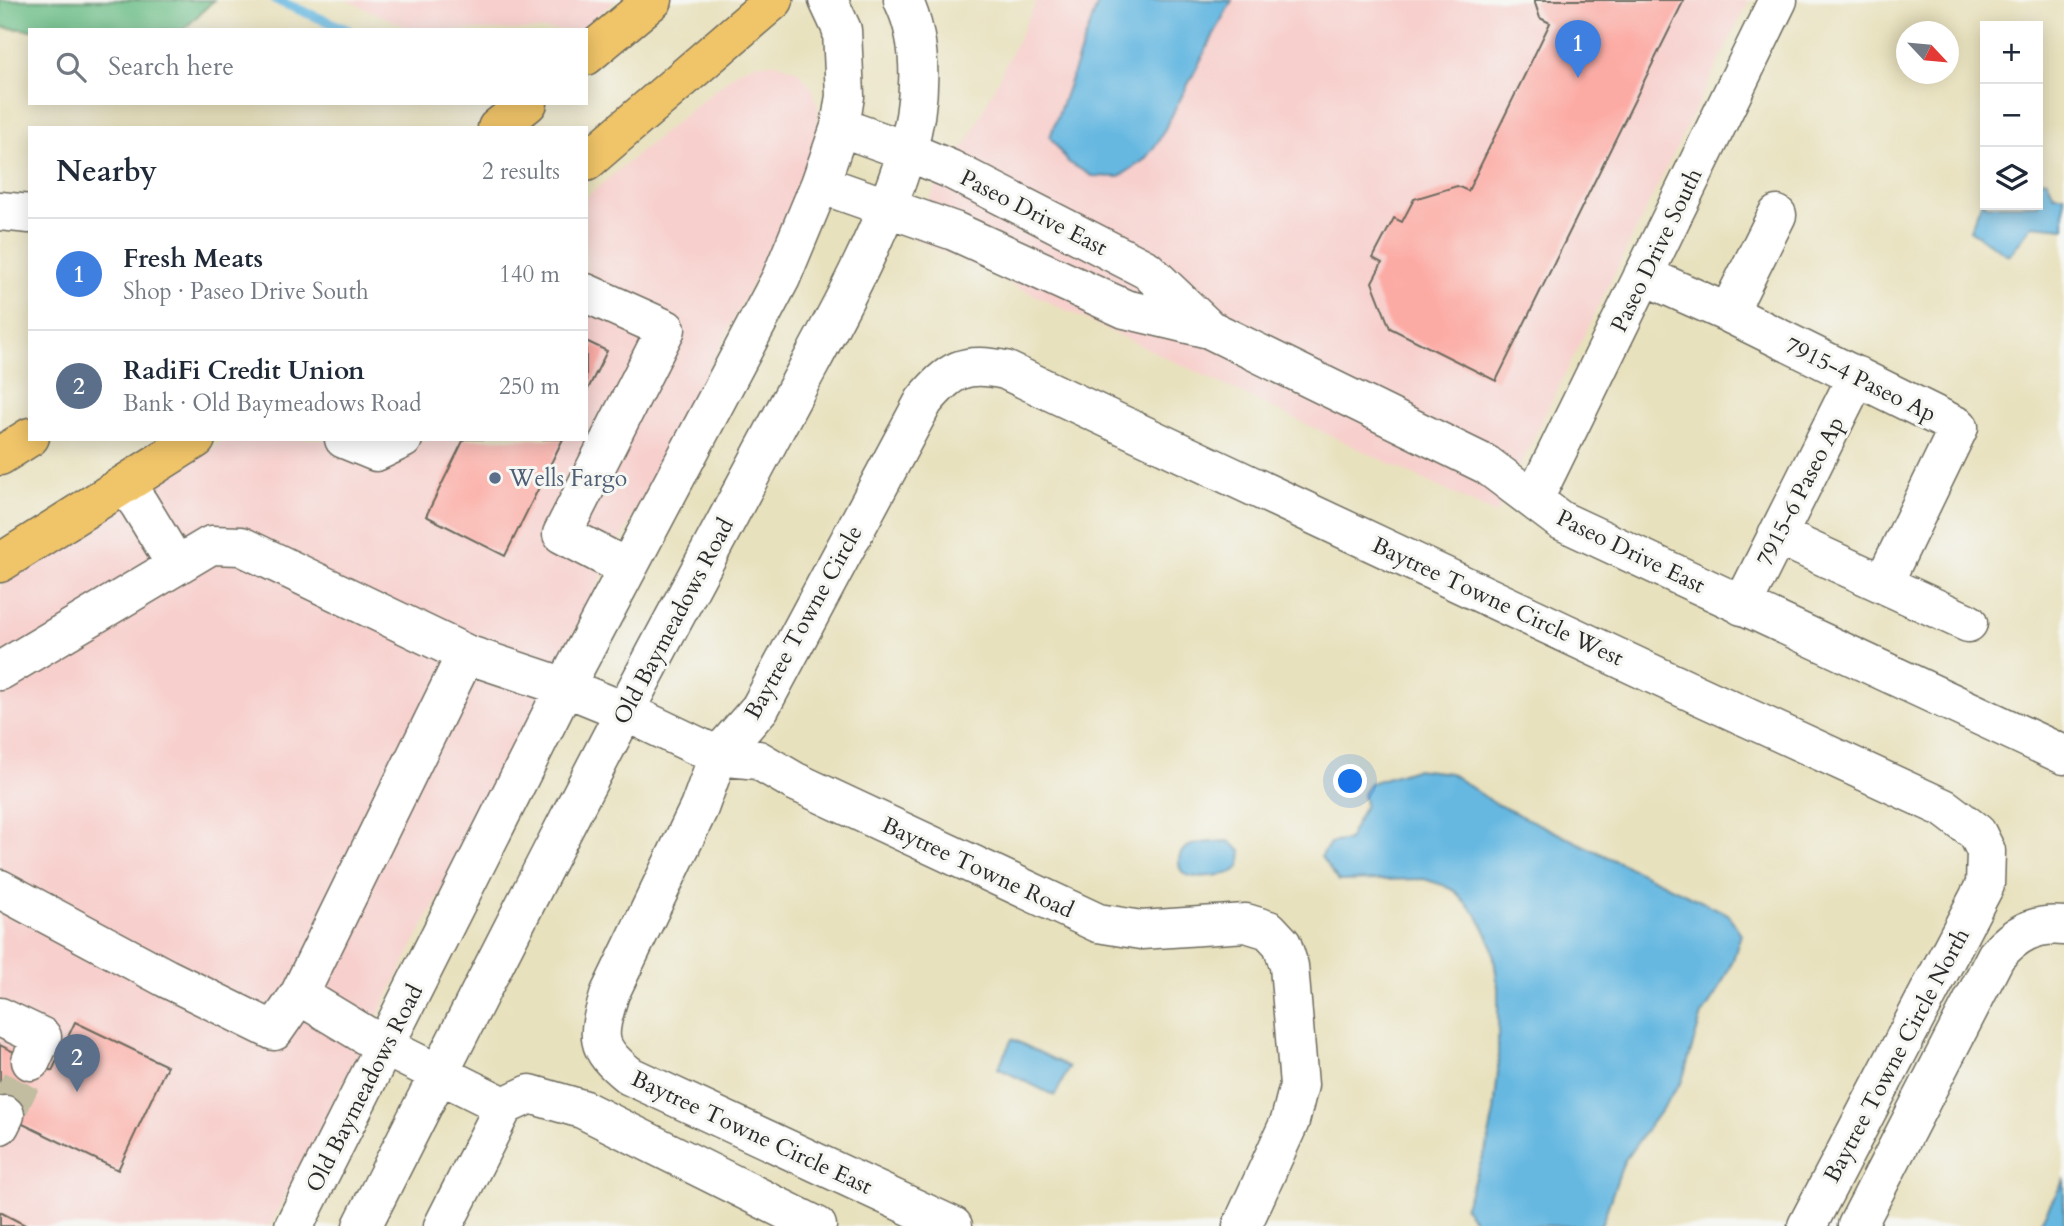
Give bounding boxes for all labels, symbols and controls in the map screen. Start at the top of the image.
pin: 1 [1555,20,1601,78]
north arrow [1896,21,1959,84]
map controls [1980,21,2043,210]
button: + [1980,21,2043,84]
search box [28,28,588,105]
icon: search [52,48,90,86]
text: Search here [108,49,234,84]
button: − [1980,84,2043,147]
button: layers [1980,147,2043,210]
text: Nearby [56,151,157,192]
text: 2 results [482,156,560,187]
street label: Paseo Drive East [955,162,1113,263]
street label: Paseo Drive South [1603,163,1710,337]
text: Fresh Meats [123,241,263,276]
text: 1 [73,259,85,290]
text: 140 m [499,259,560,290]
text: Shop · Paseo Drive South [123,276,369,307]
street label: 7915-4 Paseo Ap [1780,330,1941,429]
text: RadiFi Credit Union [123,353,365,388]
text: 2 [73,371,85,402]
text: 250 m [499,371,560,402]
text: Bank · Old Baymeadows Road [123,388,421,419]
street label: 7915-6 Paseo Ap [1749,411,1852,571]
place label: Wells Fargo [508,463,627,494]
marker: Wells Fargo [487,470,503,486]
street label: Paseo Drive East [1552,502,1710,601]
street label: Old Baymeadows Road [606,512,741,730]
street label: Baytree Towne Circle [737,520,870,725]
street label: Baytree Towne Circle West [1367,529,1629,673]
your location [1333,764,1367,798]
street label: Baytree Towne Road [877,809,1079,926]
street label: Baytree Towne Circle North [1816,922,1977,1188]
street label: Old Baymeadows Road [299,978,431,1197]
pin: 2 [54,1034,100,1092]
street label: Baytree Towne Circle East [626,1063,877,1202]

